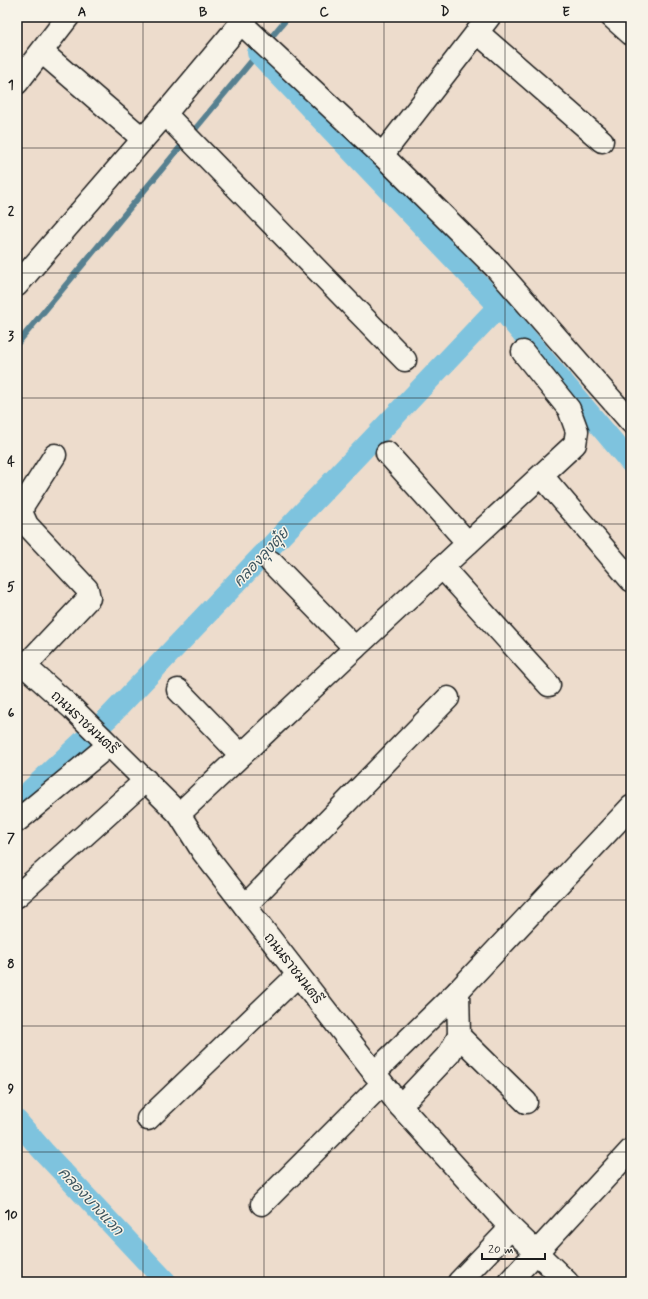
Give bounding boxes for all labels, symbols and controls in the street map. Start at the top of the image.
text: A [78,4,86,21]
text: B [199,4,208,21]
text: C [319,4,329,21]
text: D [441,4,450,21]
text: E [562,4,570,21]
text: 1 [8,77,14,94]
text: 2 [8,203,15,220]
text: 3 [8,328,14,345]
text: 4 [7,454,15,471]
water label: คลองลุงตุ๋ย [229,522,295,591]
text: 5 [7,579,15,596]
street label: ถนนราชมนตรี [47,687,122,759]
text: 6 [8,705,15,722]
text: 7 [7,830,15,847]
street label: ถนนราชมนตรี [260,929,327,1008]
text: 8 [7,956,15,973]
text: 9 [8,1081,15,1098]
water label: คลองบางแวก [53,1163,128,1241]
text: 10 [4,1207,18,1224]
scale bar [482,1235,545,1261]
text: 20 m [488,1242,514,1258]

